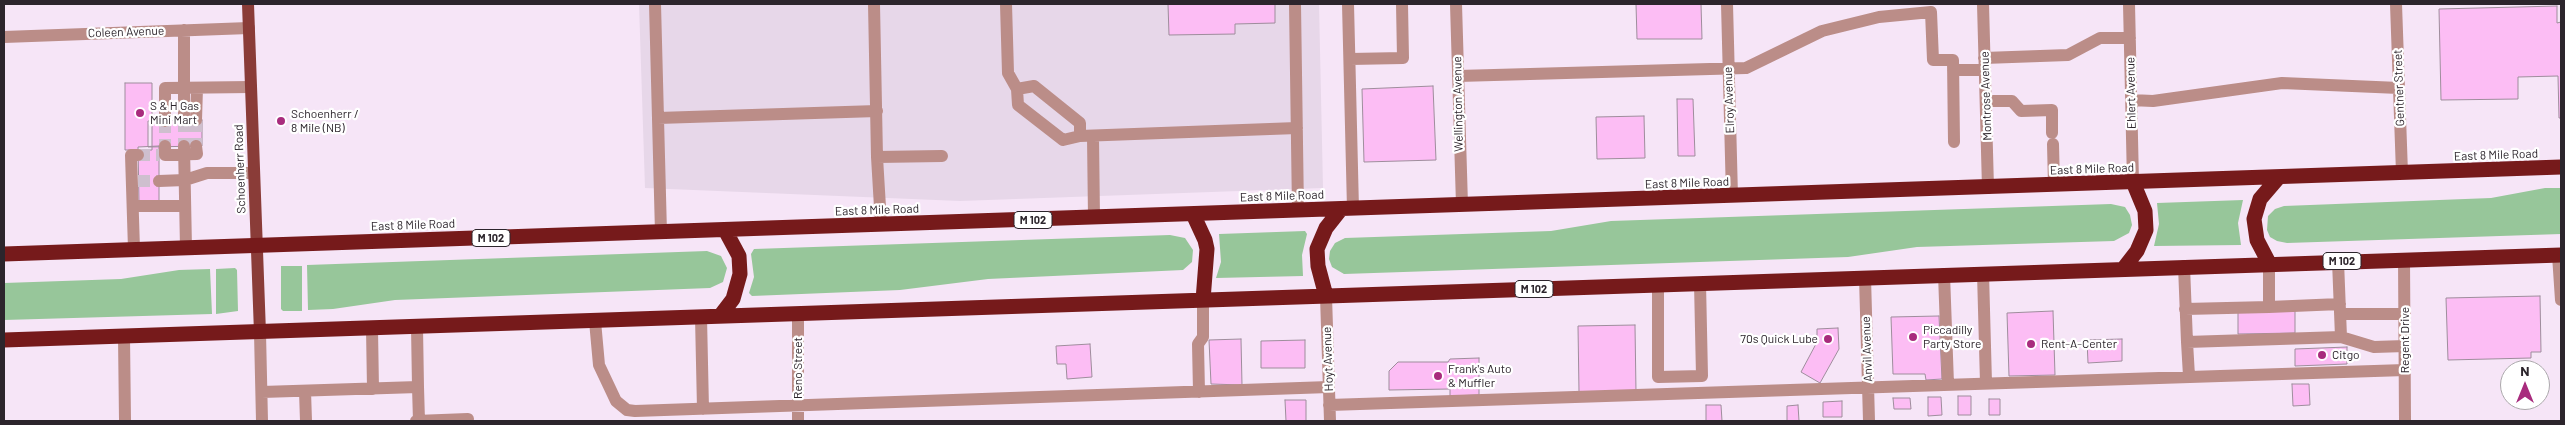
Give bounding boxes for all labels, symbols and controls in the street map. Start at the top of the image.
street label: Coleen Avenue [88,23,164,41]
street label: Gentner Street [2390,49,2408,127]
street label: Montrose Avenue [1977,51,1995,141]
street label: Wellington Avenue [1450,56,1466,152]
street label: Ehlert Avenue [2123,57,2139,129]
street label: Elroy Avenue [1721,66,1737,134]
place label: S & H Gas Mini Mart [150,99,199,127]
marker: S & H Gas Mini Mart [134,107,146,119]
place label: Schoenherr / 8 Mile (NB) [291,107,359,135]
marker: Schoenherr / 8 Mile (NB) [275,115,287,127]
street label: Schoenherr Road [231,124,249,214]
street label: East 8 Mile Road [2454,146,2538,164]
street label: East 8 Mile Road [2050,160,2134,178]
street label: East 8 Mile Road [1645,174,1729,192]
street label: East 8 Mile Road [1240,187,1324,205]
street label: East 8 Mile Road [835,201,919,219]
road number: M 102 [1014,212,1052,228]
street label: East 8 Mile Road [371,216,455,234]
road number: M 102 [472,230,510,247]
road number: M 102 [2323,252,2361,270]
road number: M 102 [1515,280,1553,298]
street label: Regent Drive [2398,307,2412,373]
street label: Anvil Avenue [1859,316,1875,382]
place label: Piccadilly Party Store [1923,323,1981,351]
street label: Hoyt Avenue [1320,326,1336,392]
marker: Piccadilly Party Store [1907,331,1919,343]
place label: 70s Quick Lube [1740,332,1818,346]
marker: 70s Quick Lube [1822,333,1834,345]
street label: Reno Street [791,337,805,399]
place label: Rent-A-Center [2041,337,2117,351]
marker: Rent-A-Center [2025,338,2037,350]
place label: Citgo [2332,348,2360,362]
marker: Citgo [2316,349,2328,361]
north arrow [2500,360,2550,410]
place label: Frank's Auto & Muffler [1448,362,1511,390]
text: N [2520,362,2530,379]
marker: Frank's Auto & Muffler [1432,370,1444,382]

